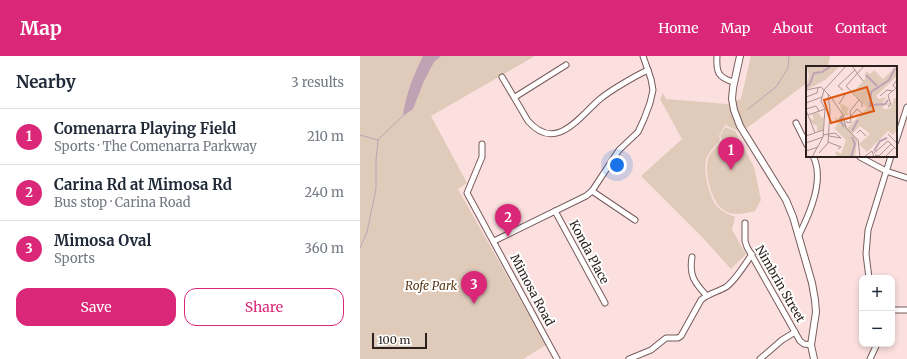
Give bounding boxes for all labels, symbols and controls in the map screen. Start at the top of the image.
text: Map [20,16,62,40]
text: Home [658,19,699,37]
text: Map [721,19,750,37]
text: About [772,19,813,37]
text: Contact [835,19,887,37]
inset map [806,66,897,157]
text: Nearby [16,71,76,93]
text: 3 results [291,74,344,91]
text: Comenarra Playing Field [54,119,236,138]
text: 1 [26,128,32,145]
text: 210 m [307,128,344,145]
pin: 1 [718,137,744,170]
text: Sports · The Comenarra Parkway [54,138,257,155]
your location [607,155,627,175]
text: Carina Rd at Mimosa Rd [54,175,232,194]
text: 2 [25,184,33,201]
text: 240 m [304,184,344,201]
text: Bus stop · Carina Road [54,194,191,211]
pin: 2 [495,204,521,237]
street label: Konda Place [566,217,612,286]
text: Mimosa Oval [54,231,151,250]
text: 3 [25,240,33,257]
text: 360 m [305,240,344,257]
street label: Nimbrin Street [752,243,809,325]
text: Sports [54,250,95,267]
street label: Mimosa Road [507,251,558,328]
pin: 3 [461,271,487,304]
map controls [859,275,895,347]
button: + [859,275,895,311]
park label: Rofe Park [405,278,457,293]
button: Save [16,288,176,326]
button: Share [184,288,344,326]
button: − [859,311,895,347]
scale bar [372,331,427,350]
text: 100 m [378,333,410,347]

